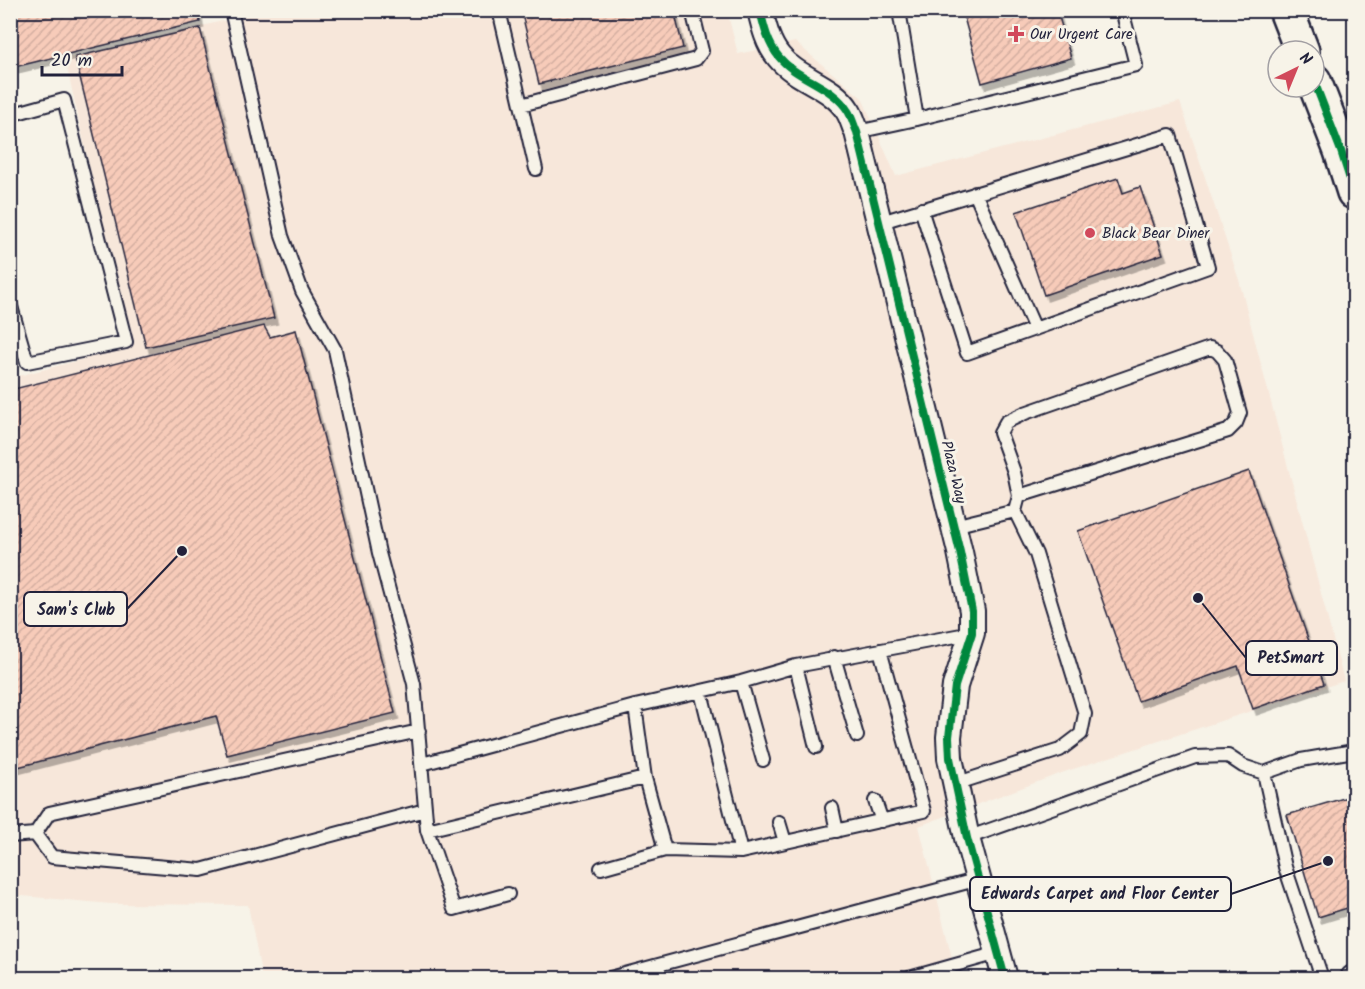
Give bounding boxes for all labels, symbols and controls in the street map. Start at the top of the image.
place label: Our Urgent Care [1030,23,1133,47]
marker: Our Urgent Care [1007,25,1025,43]
scale bar [42,39,122,77]
north arrow [1266,39,1326,99]
text: 20 m [51,47,92,76]
text: N [1293,47,1317,72]
place label: Black Bear Diner [1102,222,1210,246]
marker: Black Bear Diner [1083,226,1097,240]
street label: Plaza Way [934,438,973,507]
callout: Sam's Club [24,592,127,626]
text: Sam's Club [37,598,115,623]
callout: PetSmart [1246,641,1337,675]
text: PetSmart [1258,646,1325,671]
callout: Edwards Carpet and Floor Center [970,877,1231,911]
text: Edwards Carpet and Floor Center [981,882,1220,907]

